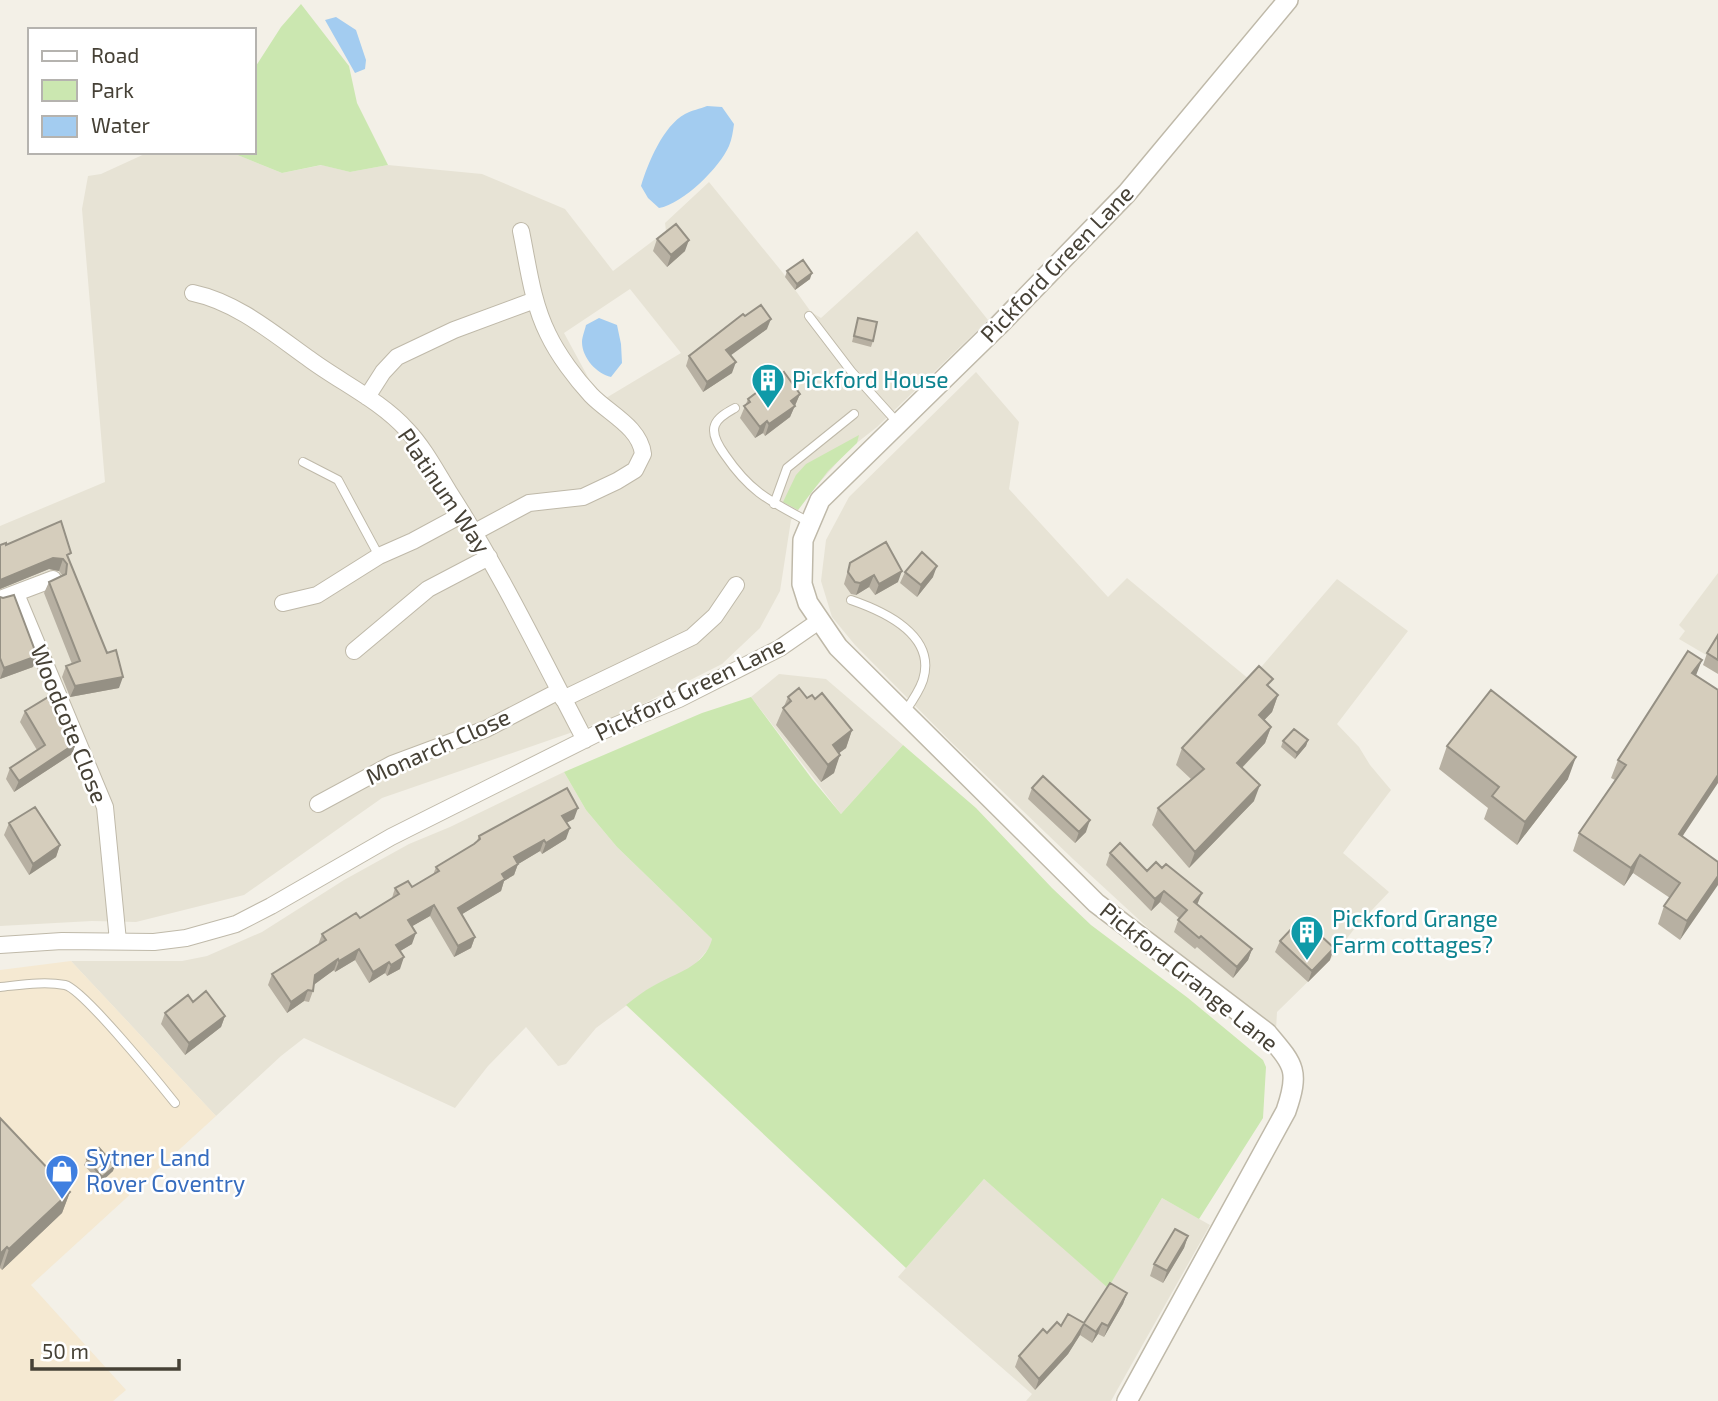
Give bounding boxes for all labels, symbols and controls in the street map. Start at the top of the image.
legend [28,28,256,154]
text: Road [91,42,139,67]
text: Park [91,77,134,102]
text: Water [91,112,150,137]
street label: Pickford Green Lane [974,179,1139,348]
building icon: Pickford House [749,361,787,410]
place label: Pickford House [792,365,949,393]
street label: Platinum Way [393,422,497,558]
street label: Pickford Green Lane [590,630,789,746]
street label: Woodcote Close [25,640,114,807]
street label: Monarch Close [361,702,514,790]
street label: Pickford Grange Lane [1095,896,1284,1057]
place label: Pickford Grange Farm cottages? [1332,904,1498,958]
building icon: Pickford Grange Farm cottages? [1288,913,1326,962]
place label: Sytner Land Rover Coventry [86,1143,245,1197]
shop icon: Sytner Land Rover Coventry [43,1152,81,1201]
scale bar [32,1328,178,1372]
text: 50 m [42,1338,89,1363]

